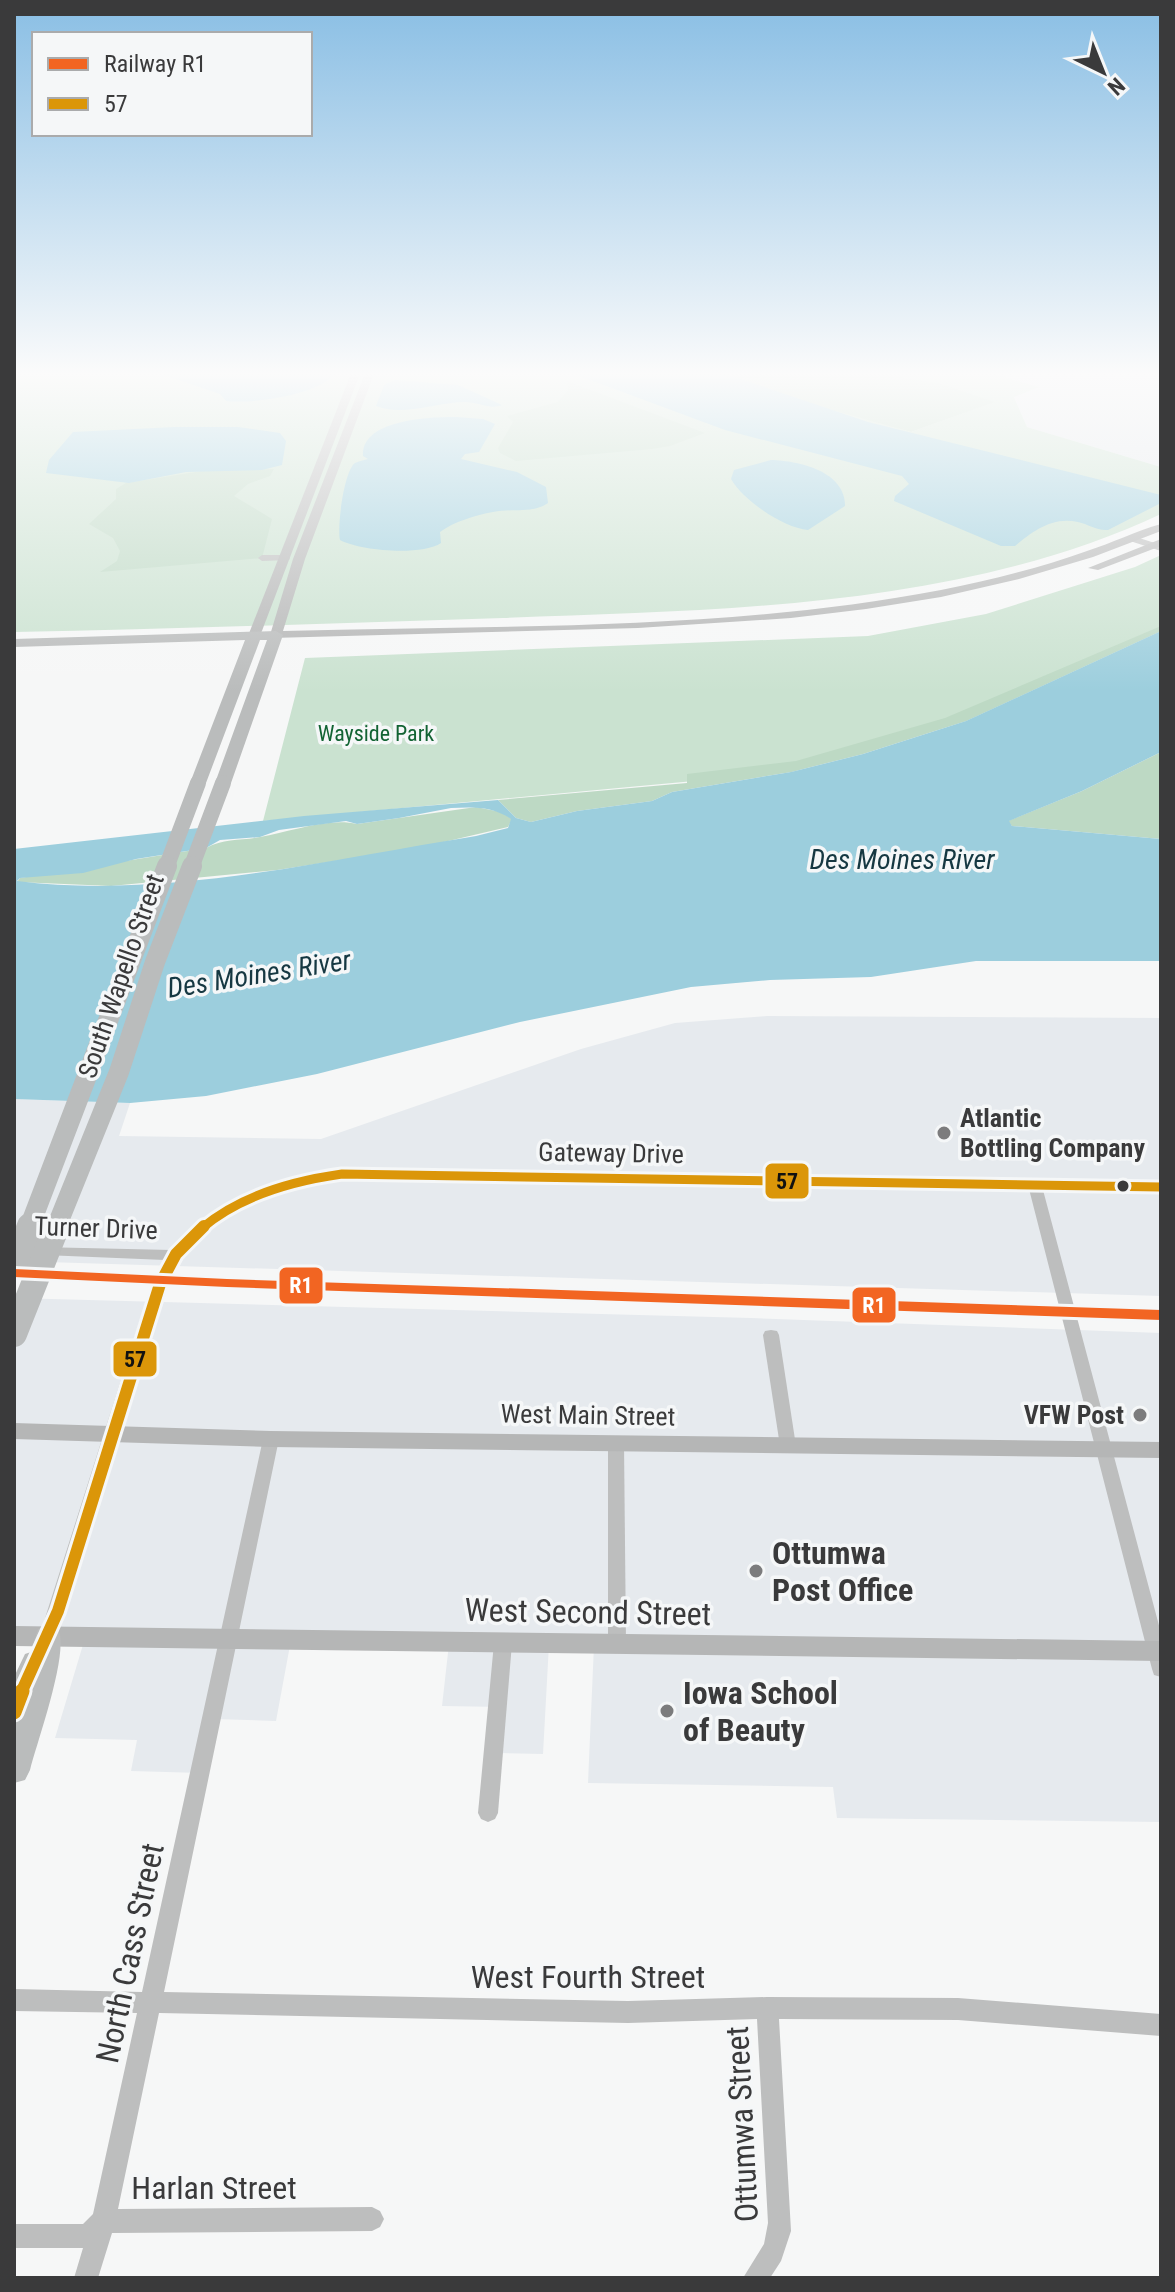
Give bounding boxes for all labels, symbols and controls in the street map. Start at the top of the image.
legend [32,32,312,136]
north arrow [1063,32,1143,112]
text: Railway R1 [104,50,206,78]
text: N [1103,73,1130,100]
text: 57 [104,90,128,118]
park label: Wayside Park [318,721,434,746]
water label: Des Moines River [809,843,995,876]
street label: South Wapello Street [72,870,170,1082]
water label: Des Moines River [165,943,354,1005]
place label: Atlantic Bottling Company [960,1103,1145,1163]
marker: Atlantic Bottling Company [935,1124,953,1142]
street label: Gateway Drive [538,1137,684,1169]
line badge: 57 [764,1162,810,1200]
text: 57 [776,1169,798,1194]
unlabelled marker [1115,1178,1131,1194]
street label: Turner Drive [34,1211,158,1245]
line badge: R1 [278,1266,324,1305]
text: R1 [289,1273,313,1298]
line badge: R1 [851,1286,897,1324]
text: R1 [862,1293,886,1318]
line badge: 57 [112,1340,158,1378]
text: 57 [124,1347,146,1372]
street label: West Main Street [500,1398,676,1432]
place label: VFW Post [1024,1400,1124,1430]
marker: VFW Post [1131,1406,1149,1424]
place label: Ottumwa Post Office [772,1534,913,1609]
marker: Ottumwa Post Office [747,1562,765,1580]
street label: West Second Street [464,1591,712,1633]
place label: Iowa School of Beauty [683,1674,838,1749]
marker: Iowa School of Beauty [658,1702,676,1720]
street label: North Cass Street [88,1840,172,2066]
street label: West Fourth Street [471,1958,705,1996]
street label: Ottumwa Street [718,2025,766,2223]
street label: Harlan Street [131,2169,297,2207]

